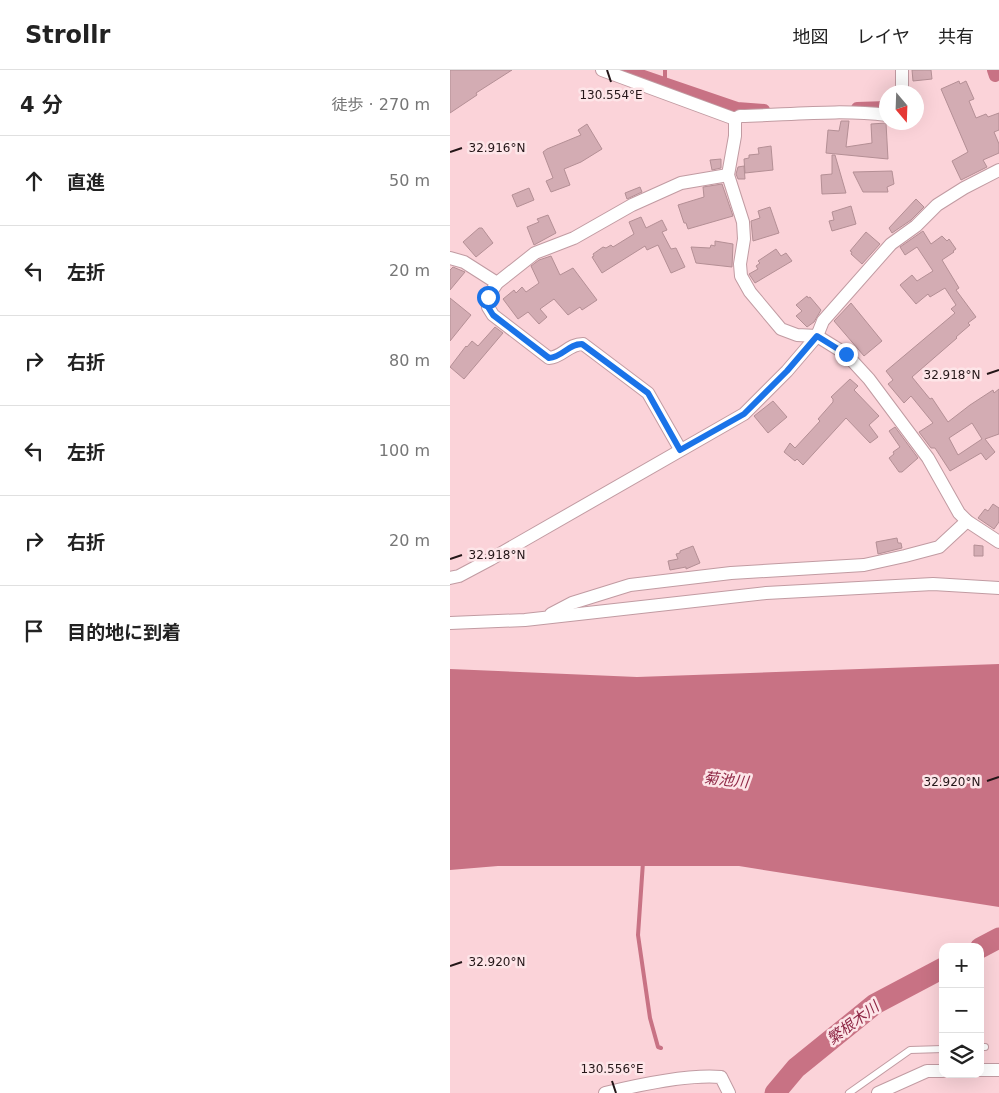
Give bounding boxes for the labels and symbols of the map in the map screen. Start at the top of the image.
north arrow [879,85,924,130]
text: 130.554°E [579,88,643,102]
text: 32.916°N [469,141,525,155]
route start [477,286,500,309]
route end [835,343,858,366]
text: 32.918°N [924,368,980,382]
text: 32.918°N [469,548,525,562]
water label: 菊池川 [703,769,751,792]
text: 32.920°N [924,775,980,789]
text: 32.920°N [469,955,525,969]
water label: 繁根木川 [824,997,884,1048]
text: 130.556°E [580,1062,644,1076]

